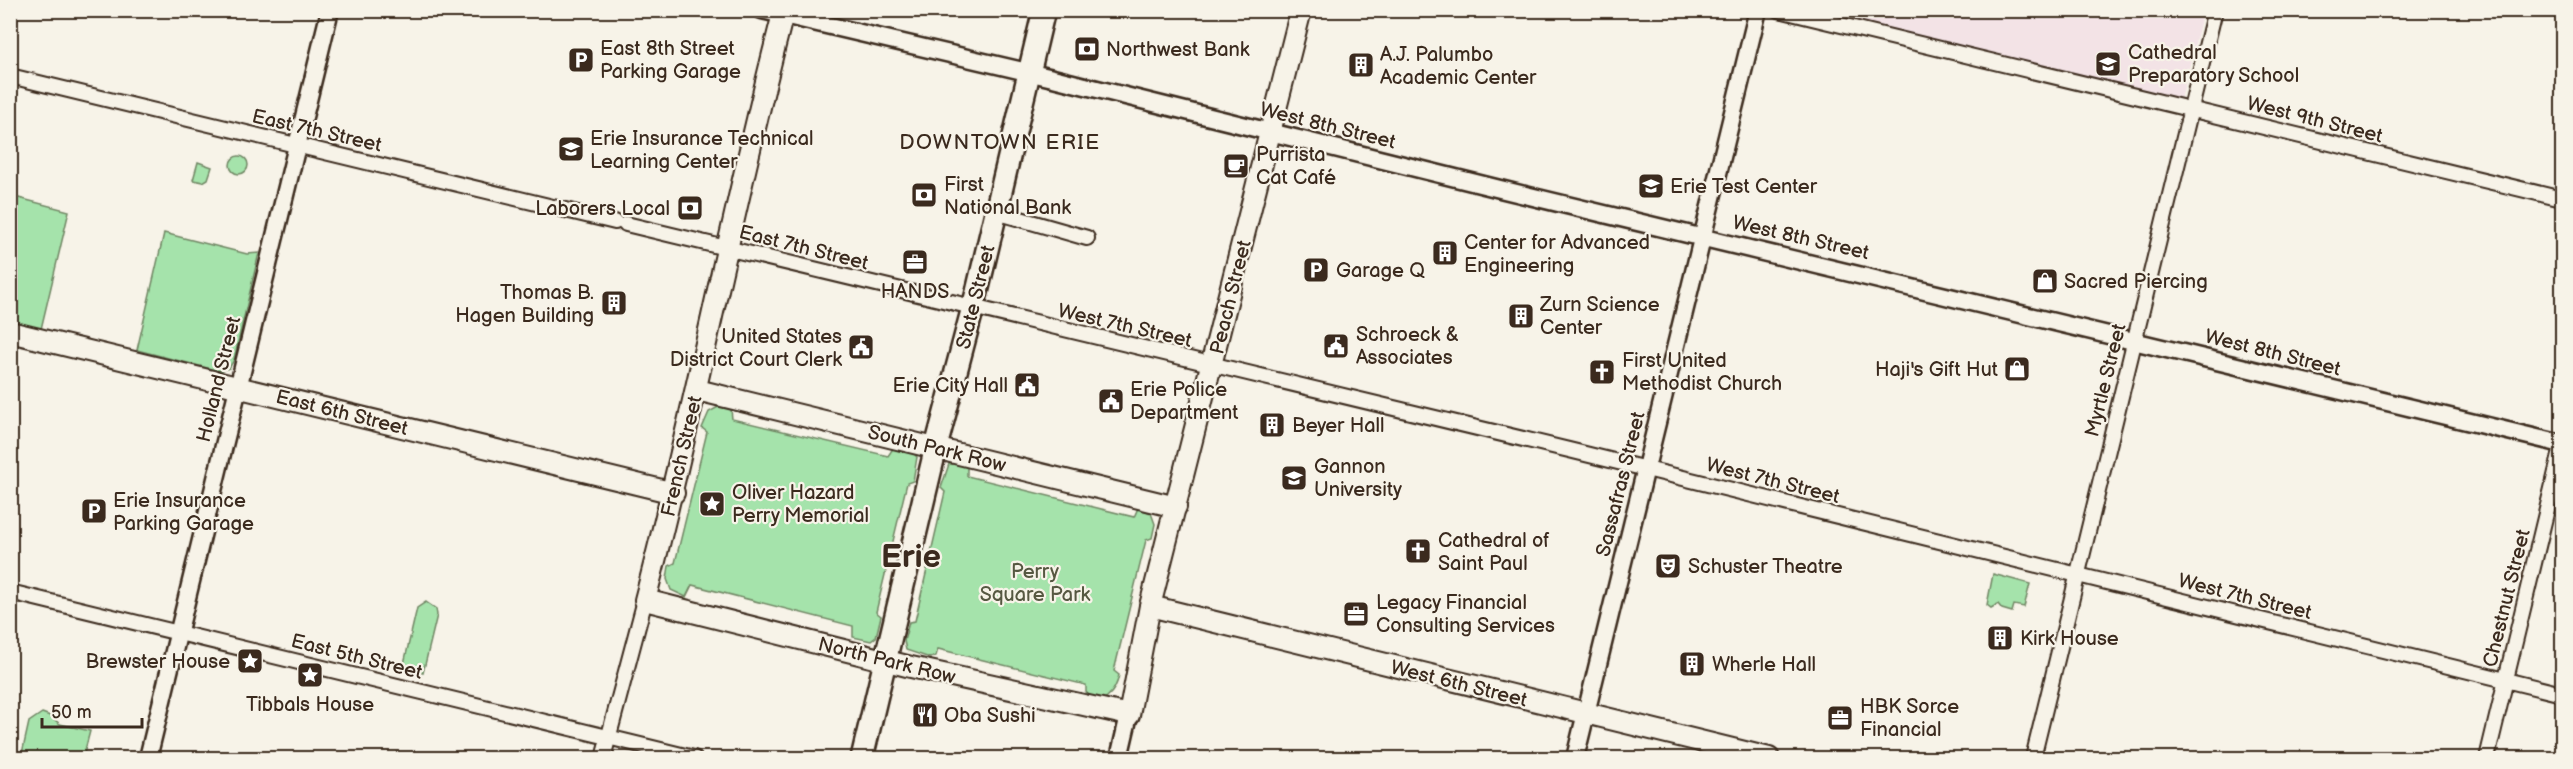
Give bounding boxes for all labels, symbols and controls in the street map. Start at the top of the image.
bank icon: Northwest Bank [1072,34,1102,64]
place label: East 8th Street Parking Garage [600,37,741,84]
place label: Northwest Bank [1106,38,1250,62]
place label: Cathedral Preparatory School [2128,41,2299,88]
place label: A.J. Palumbo Academic Center [1380,43,1537,90]
parking icon: East 8th Street Parking Garage [566,45,596,75]
school or university icon: Cathedral Preparatory School [2093,49,2123,79]
building icon: A.J. Palumbo Academic Center [1346,50,1376,80]
street label: West 9th Street [2244,92,2385,148]
street label: West 8th Street [1257,97,1398,154]
street label: East 7th Street [250,104,384,158]
place label: Erie Insurance Technical Learning Center [590,127,813,174]
district label: DOWNTOWN ERIE [899,130,1101,155]
school or university icon: Erie Insurance Technical Learning Center [556,134,586,164]
place label: Purrista Cat Café [1256,143,1336,190]
cafe icon: Purrista Cat Café [1221,151,1251,181]
school or university icon: Erie Test Center [1636,171,1666,201]
place label: First National Bank [944,173,1071,220]
place label: Erie Test Center [1670,175,1818,199]
bank icon: First National Bank [909,180,939,210]
bank icon: Laborers Local [675,193,705,223]
place label: Laborers Local [535,197,670,221]
street label: West 8th Street [1730,211,1871,265]
street label: East 7th Street [737,220,871,276]
place label: Center for Advanced Engineering [1464,231,1650,278]
street label: Peach Street [1205,238,1257,357]
building icon: Center for Advanced Engineering [1430,238,1460,268]
street label: State Street [951,243,1000,352]
office icon: HANDS [900,247,930,277]
parking icon: Garage Q [1301,255,1331,285]
place label: Garage Q [1336,259,1425,283]
shop icon: Sacred Piercing [2030,266,2060,296]
place label: Sacred Piercing [2064,270,2208,294]
place label: HANDS [881,280,949,304]
place label: Thomas B. Hagen Building [455,281,594,328]
building icon: Thomas B. Hagen Building [599,288,629,318]
place label: Zurn Science Center [1539,293,1660,340]
street label: West 7th Street [1055,299,1194,353]
building icon: Zurn Science Center [1506,301,1536,331]
street label: Holland Street [192,314,246,445]
street label: Myrtle Street [2080,321,2132,439]
place label: Schroeck & Associates [1356,323,1459,370]
street label: West 8th Street [2202,324,2343,381]
place label: United States District Court Clerk [670,325,842,372]
public building icon: Schroeck & Associates [1321,331,1351,361]
public building icon: United States District Court Clerk [846,332,876,362]
place label: First United Methodist Church [1622,349,1782,396]
shop icon: Haji's Gift Hut [2002,354,2032,384]
church icon: First United Methodist Church [1587,357,1617,387]
place label: Haji's Gift Hut [1875,358,1998,382]
public building icon: Erie City Hall [1012,370,1042,400]
place label: Erie City Hall [893,374,1008,398]
place label: Erie Police Department [1130,378,1238,425]
street label: East 6th Street [273,385,410,441]
public building icon: Erie Police Department [1096,386,1126,416]
street label: French Street [656,393,708,519]
street label: Sassafras Street [1591,409,1651,559]
building icon: Beyer Hall [1257,410,1287,440]
place label: Beyer Hall [1292,414,1385,438]
street label: South Park Row [865,420,1009,478]
street label: West 7th Street [1703,453,1842,509]
place label: Gannon University [1314,455,1402,502]
school or university icon: Gannon University [1279,463,1309,493]
place label: Oliver Hazard Perry Memorial [732,481,869,528]
place label: Erie Insurance Parking Garage [113,489,254,536]
place icon: Oliver Hazard Perry Memorial [697,489,727,519]
parking icon: Erie Insurance Parking Garage [79,496,109,526]
street label: Chestnut Street [2478,527,2536,670]
place label: Cathedral of Saint Paul [1438,529,1550,576]
church icon: Cathedral of Saint Paul [1403,536,1433,566]
district label: Erie [881,538,941,577]
theatre icon: Schuster Theatre [1653,551,1683,581]
place label: Schuster Theatre [1688,555,1843,579]
park label: Perry Square Park [980,560,1090,607]
street label: West 7th Street [2175,569,2314,625]
place label: Legacy Financial Consulting Services [1376,591,1555,638]
office icon: Legacy Financial Consulting Services [1341,599,1371,629]
building icon: Kirk House [1985,623,2015,653]
place label: Kirk House [2020,627,2119,651]
street label: East 5th Street [289,629,425,685]
street label: North Park Row [816,632,959,690]
place icon: Brewster House [235,646,265,676]
building icon: Wherle Hall [1677,649,1707,679]
place label: Brewster House [86,650,230,674]
place label: Wherle Hall [1712,653,1816,677]
street label: West 6th Street [1388,655,1529,713]
place icon: Tibbals House [295,660,325,690]
scale bar [42,691,142,729]
place label: Tibbals House [246,693,374,717]
place label: HBK Sorce Financial [1860,695,1959,742]
restaurant icon: Oba Sushi [910,700,940,730]
text: 50 m [51,702,92,723]
office icon: HBK Sorce Financial [1825,703,1855,733]
place label: Oba Sushi [944,704,1036,728]

